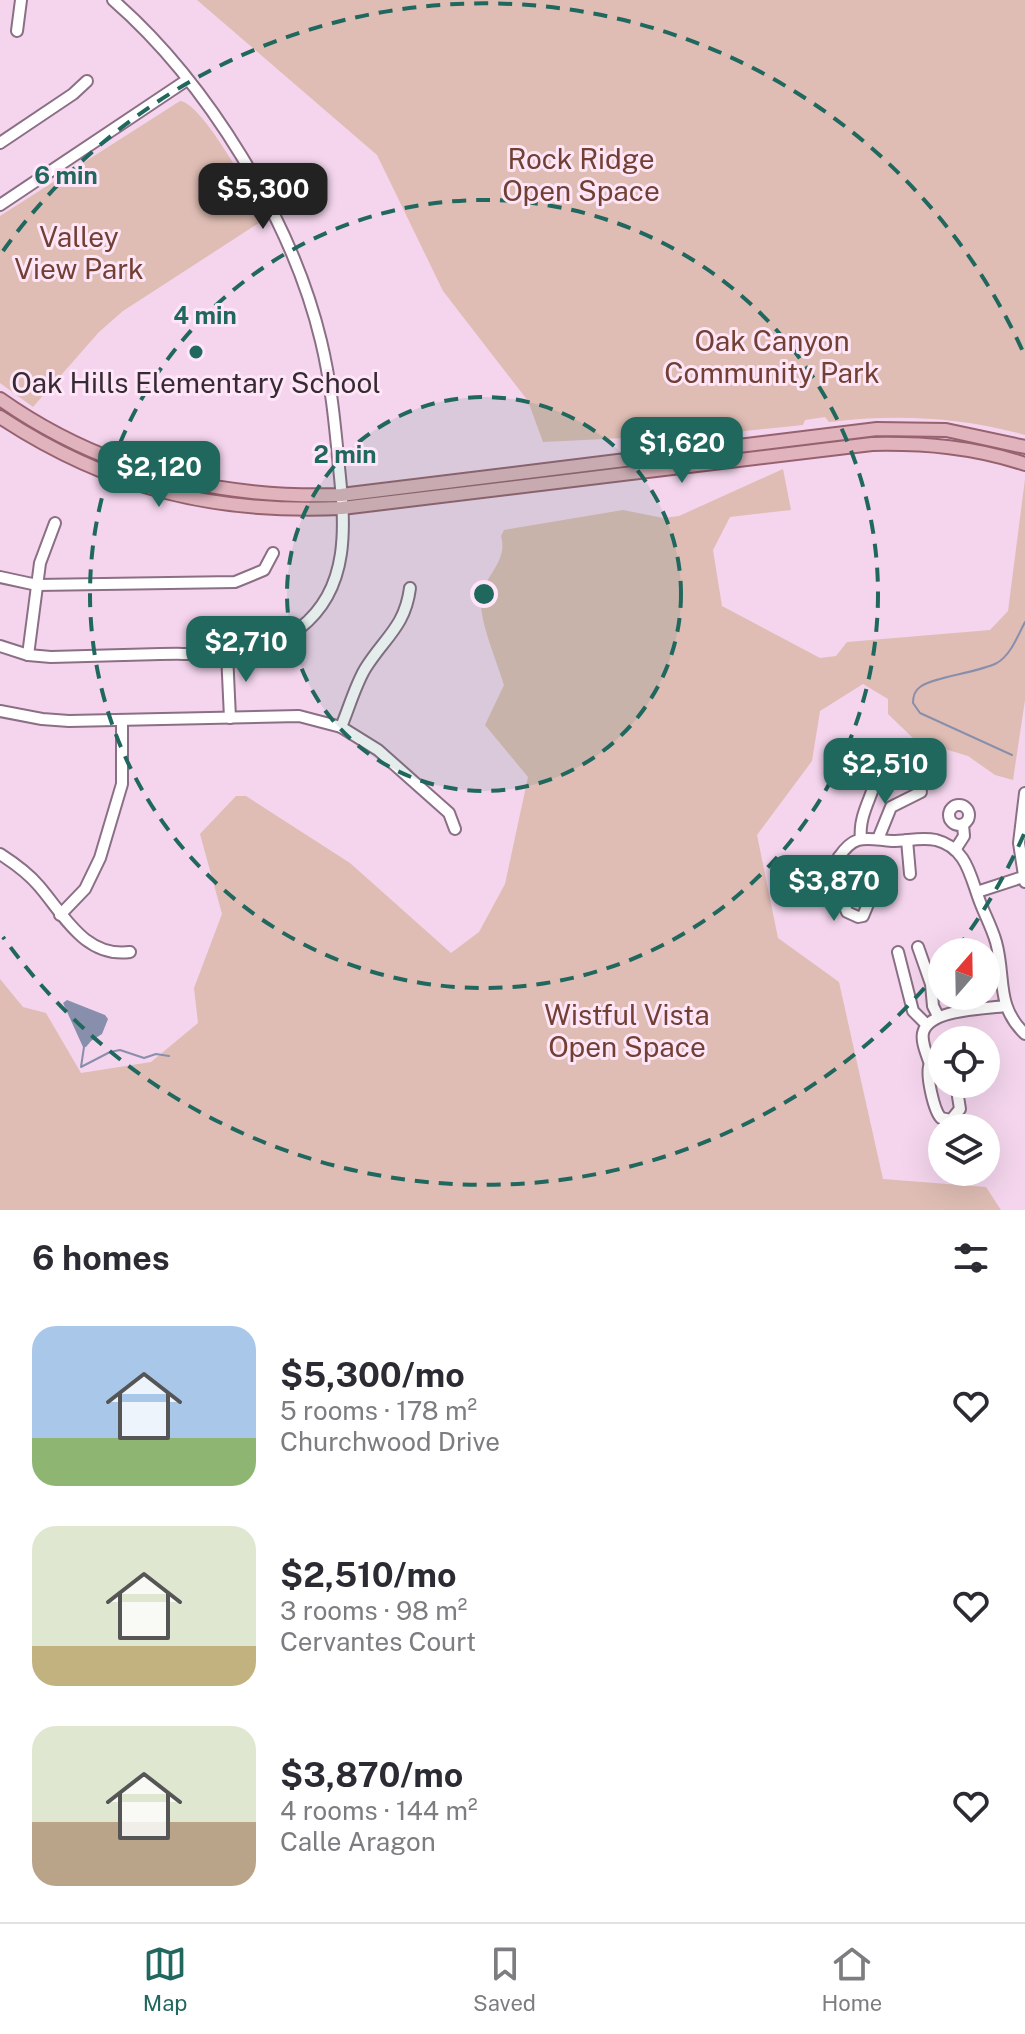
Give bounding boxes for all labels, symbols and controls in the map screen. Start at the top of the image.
park label: Rock Ridge Open Space [502,142,660,207]
text: 6 min [34,161,98,189]
pin: $5,300 [198,163,328,231]
text: $5,300 [216,173,310,204]
park label: Valley View Park [14,220,144,285]
text: 4 min [173,301,237,329]
park label: Oak Canyon Community Park [664,324,880,389]
marker: Oak Hills Elementary School [187,343,205,361]
place label: Oak Hills Elementary School [11,366,381,399]
pin: $1,620 [617,417,747,485]
text: $1,620 [639,427,725,458]
text: 2 min [314,440,376,468]
pin: $2,120 [94,441,224,509]
text: $2,120 [116,451,202,482]
centre of rings [470,580,498,608]
pin: $2,710 [181,616,311,684]
text: $2,710 [204,626,288,657]
pin: $2,510 [820,738,950,806]
text: $2,510 [842,748,928,779]
pin: $3,870 [769,855,899,923]
text: $3,870 [788,865,880,896]
north arrow [928,938,1000,1010]
map controls [928,938,1000,1186]
park label: Wistful Vista Open Space [544,998,710,1063]
button: locate [928,1026,1000,1098]
button: layers [928,1114,1000,1186]
icon: filters [949,1236,993,1280]
text: 6 homes [32,1238,170,1278]
text: $5,300/mo [280,1355,465,1395]
icon: home [96,1358,192,1454]
icon: heart [949,1384,993,1428]
text: 5 rooms · 178 m² [280,1395,477,1426]
text: Churchwood Drive [280,1426,500,1457]
text: $2,510/mo [280,1555,457,1595]
icon: home [96,1558,192,1654]
icon: heart [949,1584,993,1628]
text: 3 rooms · 98 m² [280,1595,467,1626]
text: Cervantes Court [280,1626,476,1657]
text: $3,870/mo [280,1755,463,1795]
icon: home [96,1758,192,1854]
icon: heart [949,1784,993,1828]
text: 4 rooms · 144 m² [280,1795,478,1826]
text: Calle Aragon [280,1826,436,1857]
tab: Map [143,1942,187,2016]
tab: Saved [473,1942,536,2016]
tab: Home [822,1942,882,2016]

